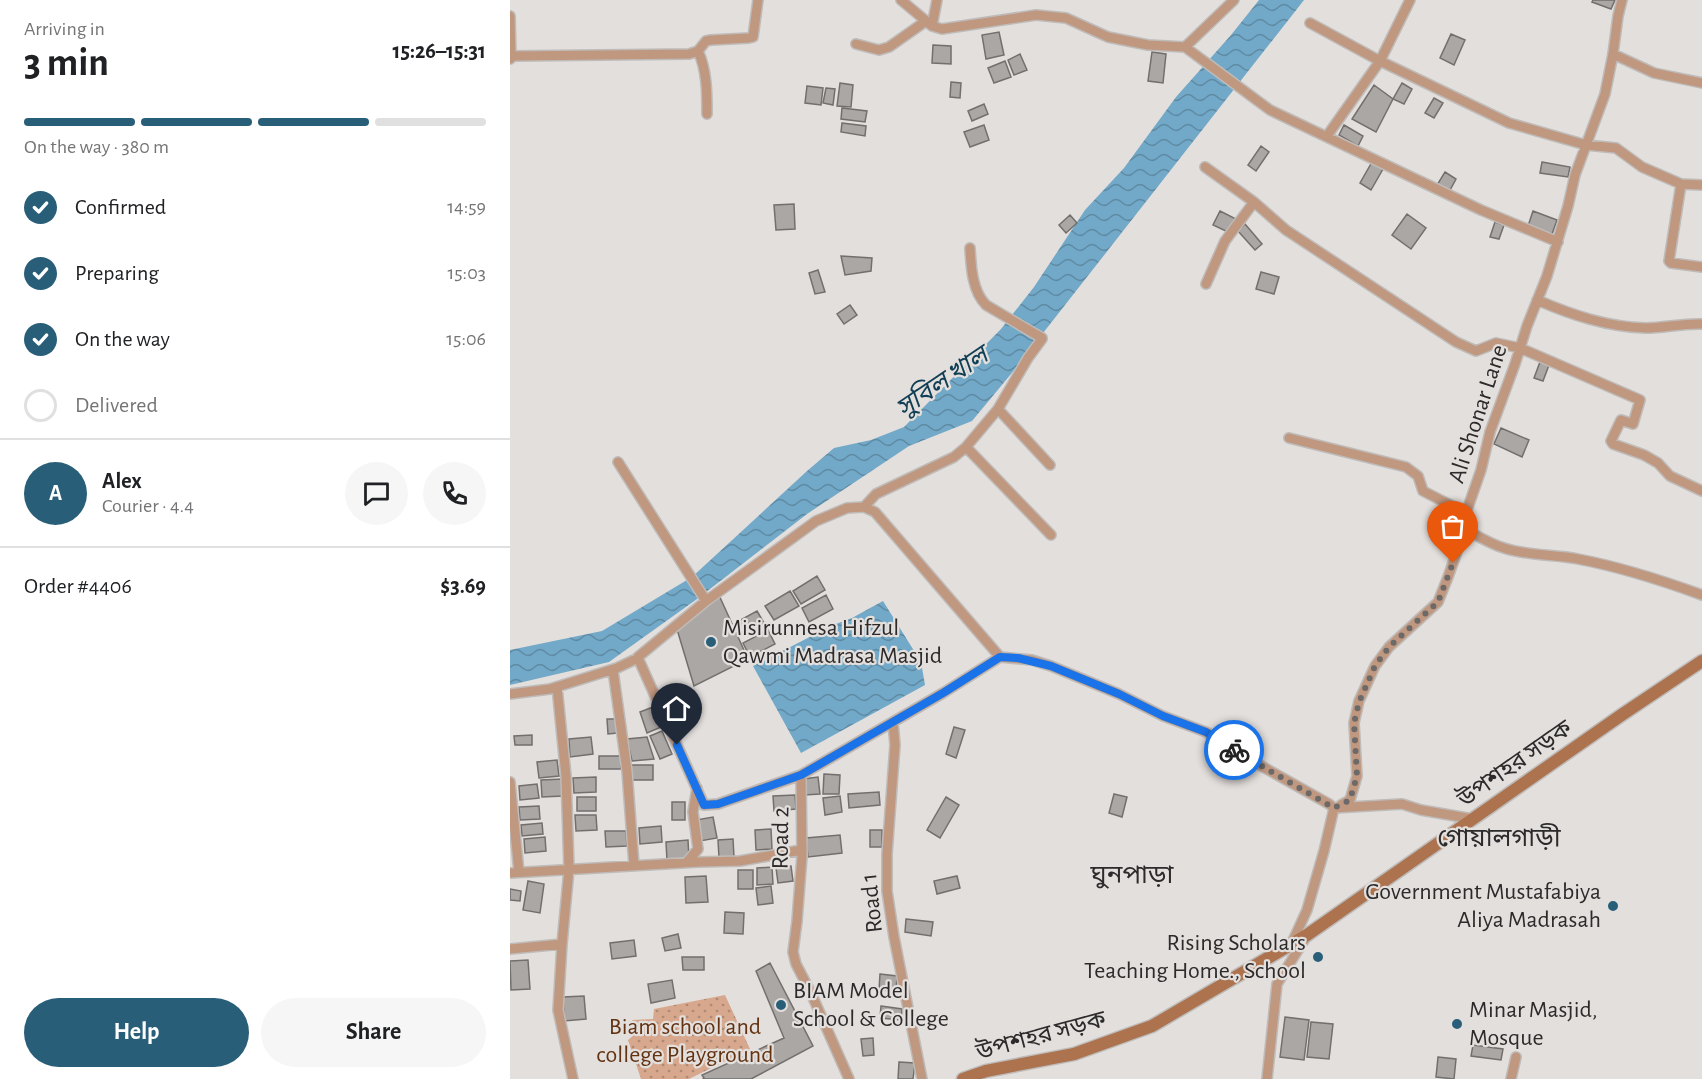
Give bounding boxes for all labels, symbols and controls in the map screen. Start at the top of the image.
text: Arriving in [24,19,105,39]
text: 15:26–15:31 [393,40,486,62]
text: 3 min [24,44,109,83]
text: On the way · 380 m [24,137,169,157]
icon: check [24,191,57,224]
text: Confirmed [75,196,166,218]
text: 14:59 [447,197,486,217]
icon: check [24,257,57,290]
text: Preparing [75,262,159,284]
text: 15:03 [447,263,486,283]
icon: check [24,323,57,356]
text: On the way [75,328,170,350]
text: 15:06 [446,329,486,349]
water label: সুবিল খাল [890,337,997,423]
street label: Ali Shonar Lane [1444,342,1512,486]
text: Delivered [75,394,158,416]
button: chat [345,462,408,525]
button: phone [423,462,486,525]
text: Alex [102,470,142,492]
text: A [49,482,62,504]
text: Courier · 4.4 [102,496,194,516]
pin [1427,501,1478,563]
icon: bag [1436,510,1469,543]
text: Order #4406 [24,575,132,597]
text: $3.69 [440,575,486,597]
place label: Misirunnesa Hifzul Qawmi Madrasa Masjid [723,616,942,668]
marker: Misirunnesa Hifzul Qawmi Madrasa Masjid [704,635,718,649]
pin [651,683,702,745]
icon: home [660,692,693,725]
street label: উপশহর সড়ক [1451,713,1577,813]
courier [1204,720,1264,780]
icon: bike [1218,734,1251,767]
street label: Road 2 [768,806,794,870]
district label: গোয়ালগাড়ী [1437,823,1562,851]
district label: ঘুনপাড়া [1090,862,1174,889]
street label: Road 1 [857,872,887,934]
place label: Government Mustafabiya Aliya Madrasah [1365,880,1601,932]
marker: Government Mustafabiya Aliya Madrasah [1606,899,1620,913]
place label: Rising Scholars Teaching Home., School [1084,931,1306,983]
marker: Rising Scholars Teaching Home., School [1311,950,1325,964]
place label: BIAM Model School & College [793,979,949,1031]
button: Help [24,998,249,1067]
button: Share [261,998,486,1067]
marker: BIAM Model School & College [774,998,788,1012]
place label: Minar Masjid, Mosque [1469,998,1597,1050]
street label: উপশহর সড়ক [972,1004,1109,1065]
park label: Biam school and college Playground [596,1015,774,1067]
marker: Minar Masjid, Mosque [1450,1017,1464,1031]

